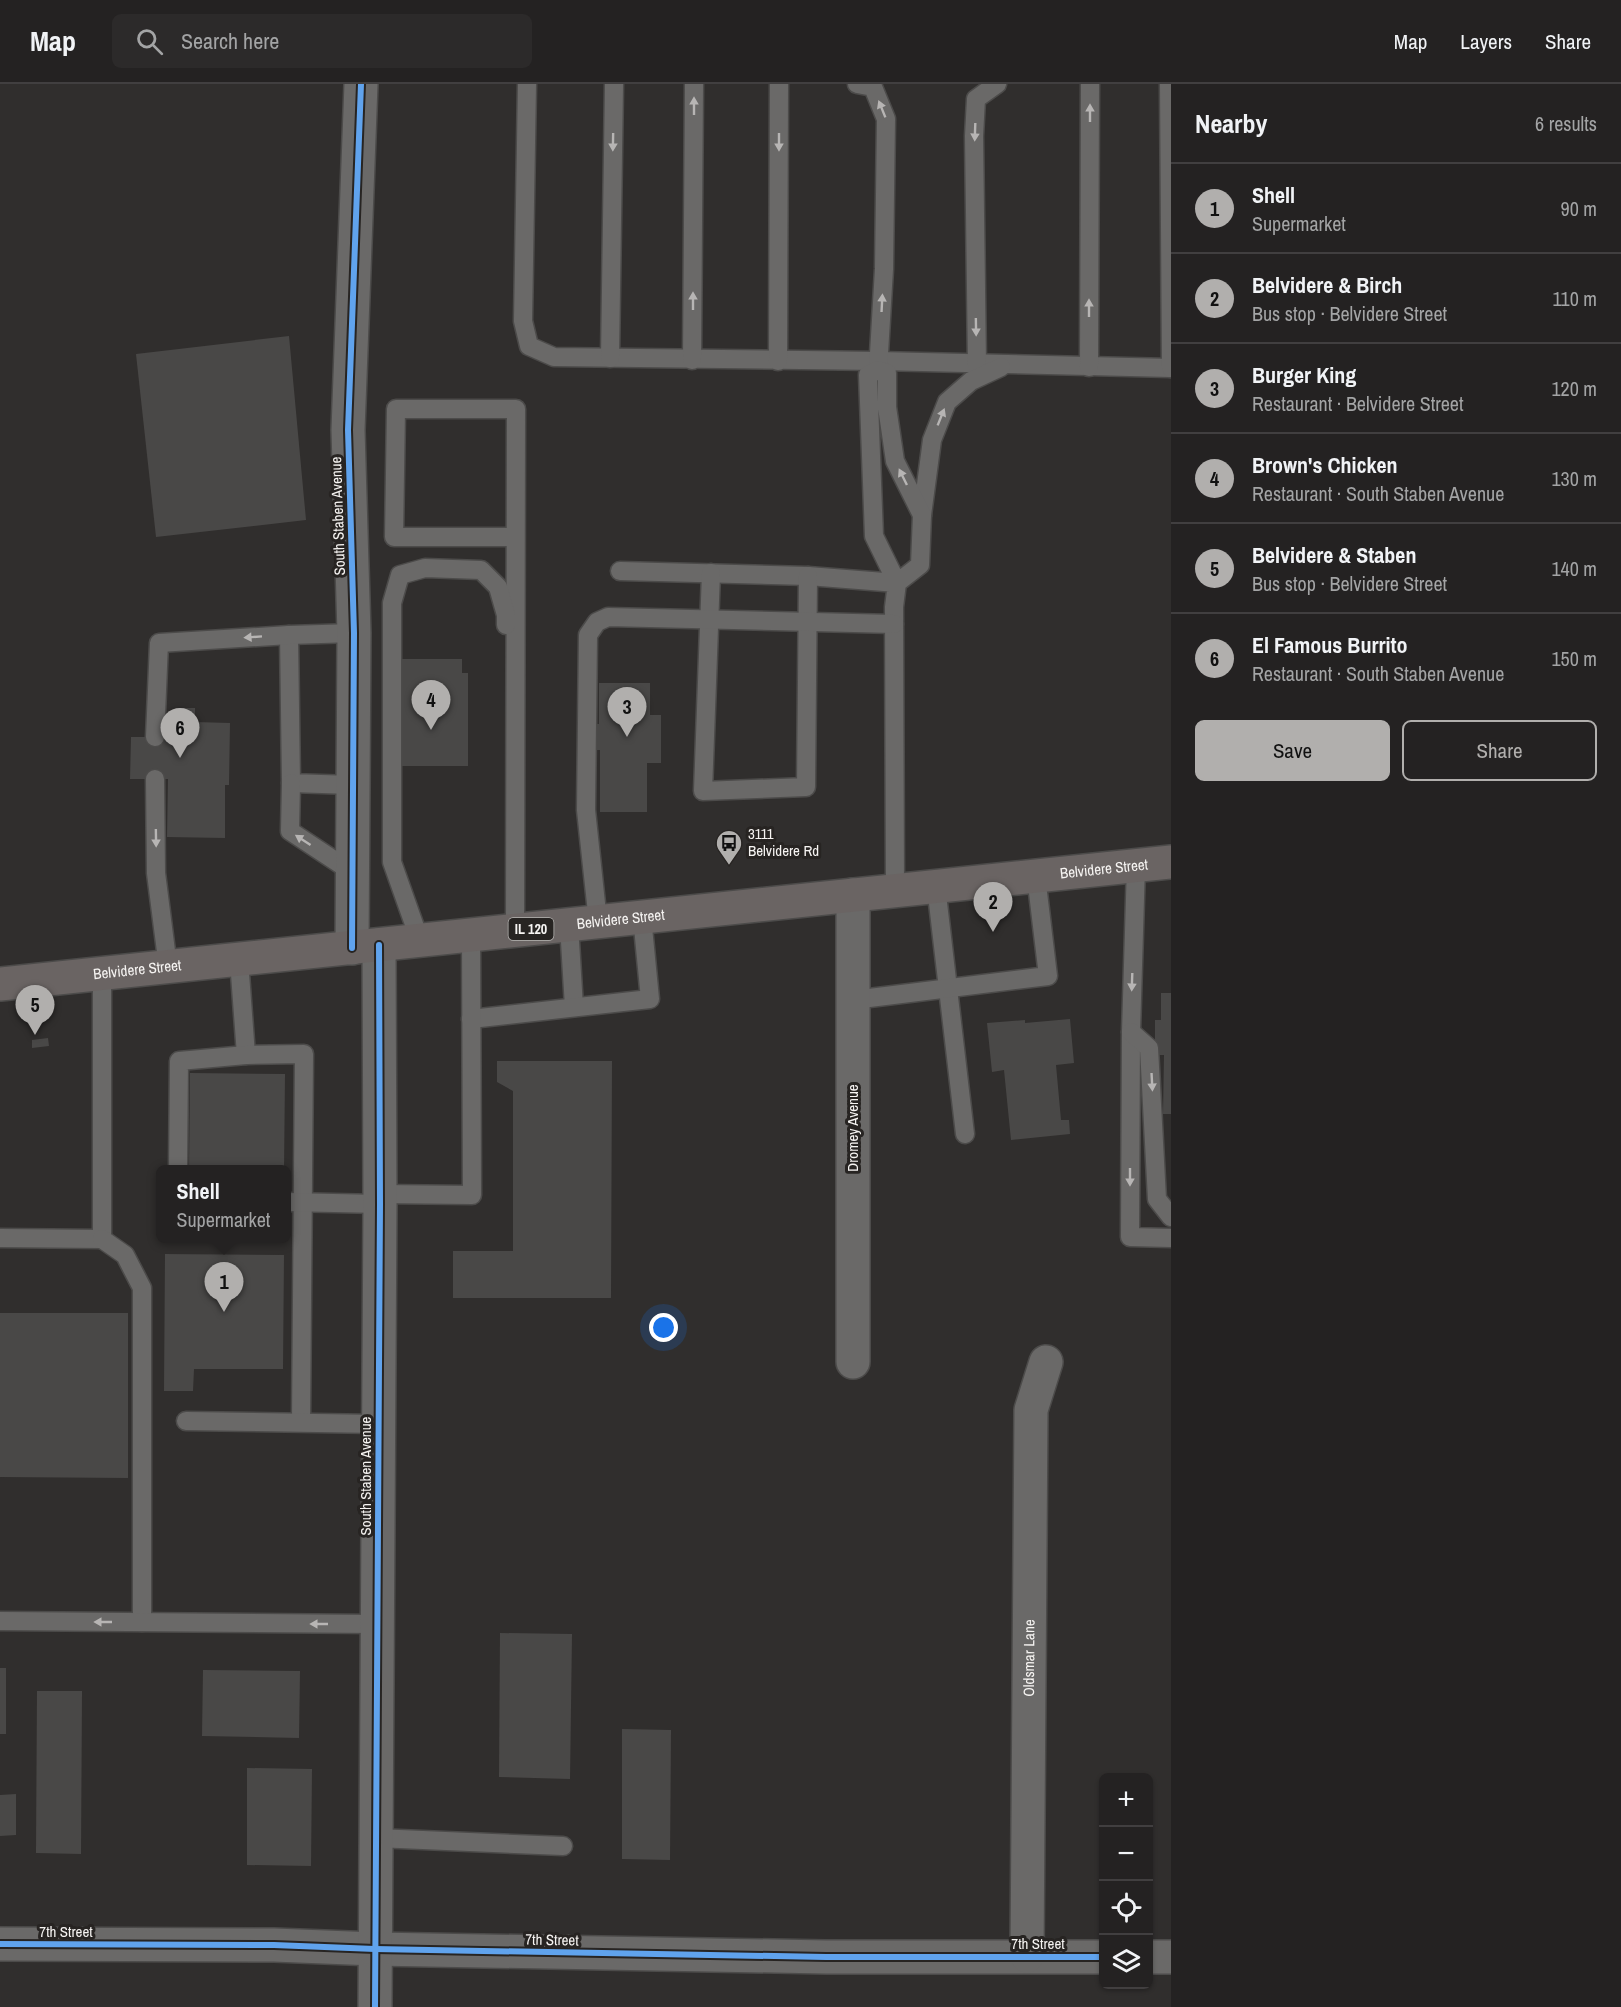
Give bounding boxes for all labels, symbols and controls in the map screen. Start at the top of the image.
search box [112,14,532,68]
text: Map [30,22,76,60]
icon: search [133,25,166,58]
text: Search here [181,26,279,56]
text: Map [1394,27,1427,56]
text: Layers [1460,27,1512,56]
text: Share [1545,27,1591,56]
one-way arrow [689,97,699,116]
one-way arrow [877,100,886,118]
one-way arrow [1085,104,1095,123]
text: Nearby [1195,106,1267,141]
text: 6 results [1535,110,1597,137]
one-way arrow [970,122,979,141]
one-way arrow [608,133,618,152]
one-way arrow [774,133,784,152]
text: Shell [1252,180,1295,210]
text: 1 [1210,195,1219,222]
text: 90 m [1561,195,1597,222]
text: Supermarket [1252,210,1346,237]
text: Belvidere & Birch [1252,270,1402,300]
text: 2 [1210,285,1219,312]
text: 110 m [1553,285,1597,312]
one-way arrow [688,292,697,311]
one-way arrow [877,293,886,312]
one-way arrow [1084,299,1094,318]
text: Bus stop · Belvidere Street [1252,300,1447,327]
one-way arrow [972,317,981,336]
text: Burger King [1252,360,1356,390]
text: 3 [1210,375,1219,402]
text: 120 m [1551,375,1597,402]
text: Restaurant · Belvidere Street [1252,390,1464,417]
one-way arrow [937,407,947,425]
text: Brown's Chicken [1252,450,1398,480]
street label: South Staben Avenue [325,456,350,576]
text: 4 [1210,465,1219,492]
text: 130 m [1551,465,1597,492]
one-way arrow [899,469,908,486]
text: Restaurant · South Staben Avenue [1252,480,1504,507]
text: Belvidere & Staben [1252,540,1416,570]
text: 5 [1210,555,1219,582]
text: 140 m [1551,555,1597,582]
text: Bus stop · Belvidere Street [1252,570,1447,597]
text: El Famous Burrito [1252,630,1408,660]
one-way arrow [244,632,263,642]
text: 6 [1210,645,1219,672]
text: 150 m [1551,645,1597,672]
text: Restaurant · South Staben Avenue [1252,660,1504,687]
pin: 4 [412,680,450,730]
pin: 3 [608,688,646,737]
pin: 6 [160,708,200,758]
button: Save [1195,720,1390,781]
button: Share [1402,720,1597,781]
place label: 3111 Belvidere Rd [748,823,819,861]
one-way arrow [151,828,160,847]
bus stop icon: 3111 Belvidere Rd [714,828,744,866]
one-way arrow [295,834,311,845]
street label: Belvidere Street [1059,853,1150,883]
pin: 2 [974,882,1012,932]
street label: Belvidere Street [576,904,666,934]
road number: IL 120 [508,918,554,940]
street label: Belvidere Street [92,954,183,984]
one-way arrow [1128,973,1137,992]
pin: 5 [15,986,54,1035]
one-way arrow [1147,1073,1156,1092]
street label: Dromey Avenue [842,1084,863,1172]
popup [156,1165,291,1243]
one-way arrow [1126,1168,1135,1187]
text: Shell [177,1176,220,1206]
text: Supermarket [177,1206,270,1233]
pin: 1 [204,1262,244,1312]
your location [649,1313,678,1342]
street label: South Staben Avenue [355,1416,376,1535]
one-way arrow [93,1617,112,1627]
one-way arrow [309,1619,328,1629]
street label: Oldsmar Lane [1018,1619,1039,1697]
map controls [1099,1773,1153,1989]
button: + [1099,1773,1153,1827]
button: − [1099,1827,1153,1881]
button: locate [1099,1881,1153,1935]
street label: 7th Street [39,1921,93,1942]
street label: 7th Street [525,1929,579,1950]
street label: 7th Street [1011,1933,1065,1954]
button: layers [1099,1935,1153,1989]

